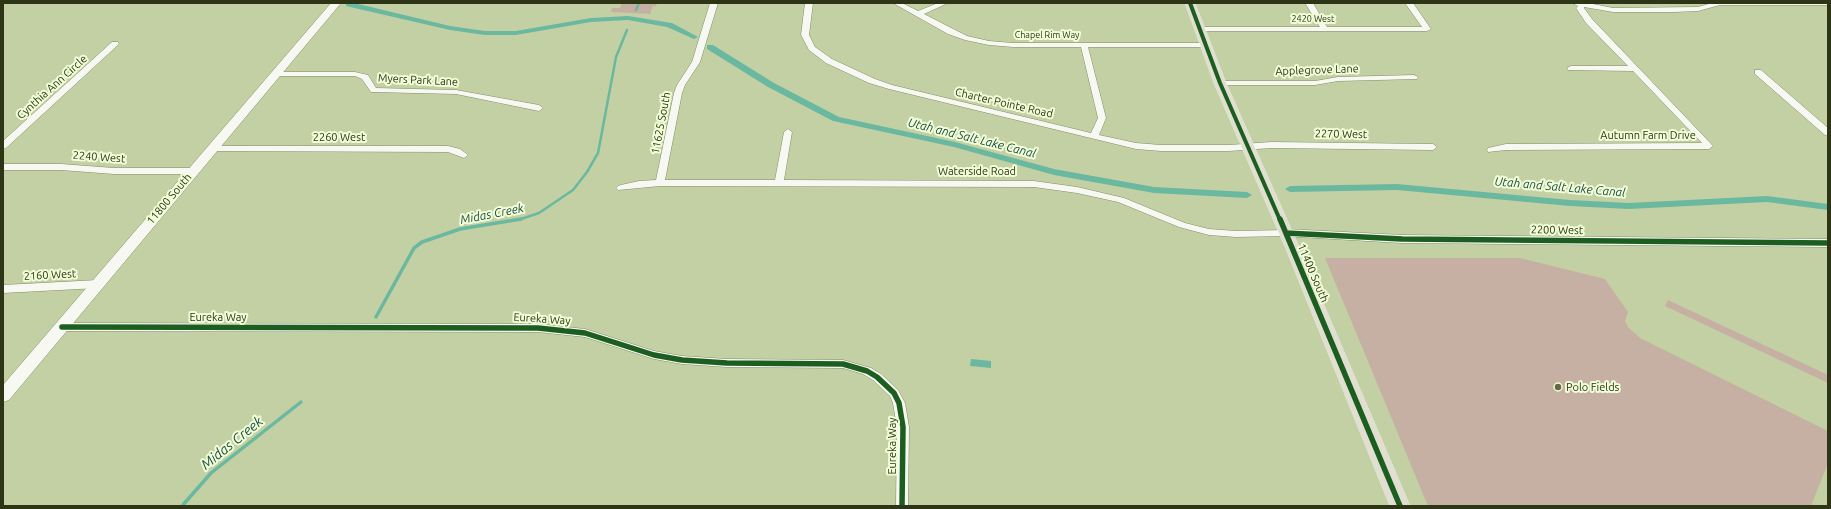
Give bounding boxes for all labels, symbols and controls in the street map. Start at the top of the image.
street label: 2420 West [1292,14,1334,24]
street label: Chapel Rim Way [1015,30,1079,40]
street label: Cynthia Ann Circle [14,52,90,122]
street label: Applegrove Lane [1275,62,1359,78]
street label: Myers Park Lane [378,71,458,89]
street label: Charter Pointe Road [954,85,1054,121]
street label: 11625 South [649,91,673,155]
water label: Utah and Salt Lake Canal [906,115,1038,161]
street label: 2270 West [1315,127,1367,141]
street label: Autumn Farm Drive [1600,128,1696,142]
street label: 2260 West [313,130,365,144]
street label: 2240 West [72,149,126,165]
street label: Waterside Road [938,164,1016,178]
street label: 11800 South [144,171,194,227]
water label: Utah and Salt Lake Canal [1494,174,1626,200]
water label: Midas Creek [459,201,525,227]
street label: 2200 West [1531,223,1583,237]
street label: 11400 South [1295,242,1331,304]
street label: 2160 West [23,267,77,283]
street label: Eureka Way [189,310,247,324]
street label: Eureka Way [513,310,571,328]
place label: Polo Fields [1566,380,1619,394]
marker: Polo Fields [1553,382,1563,392]
water label: Midas Creek [197,413,267,473]
street label: Eureka Way [885,417,899,475]

